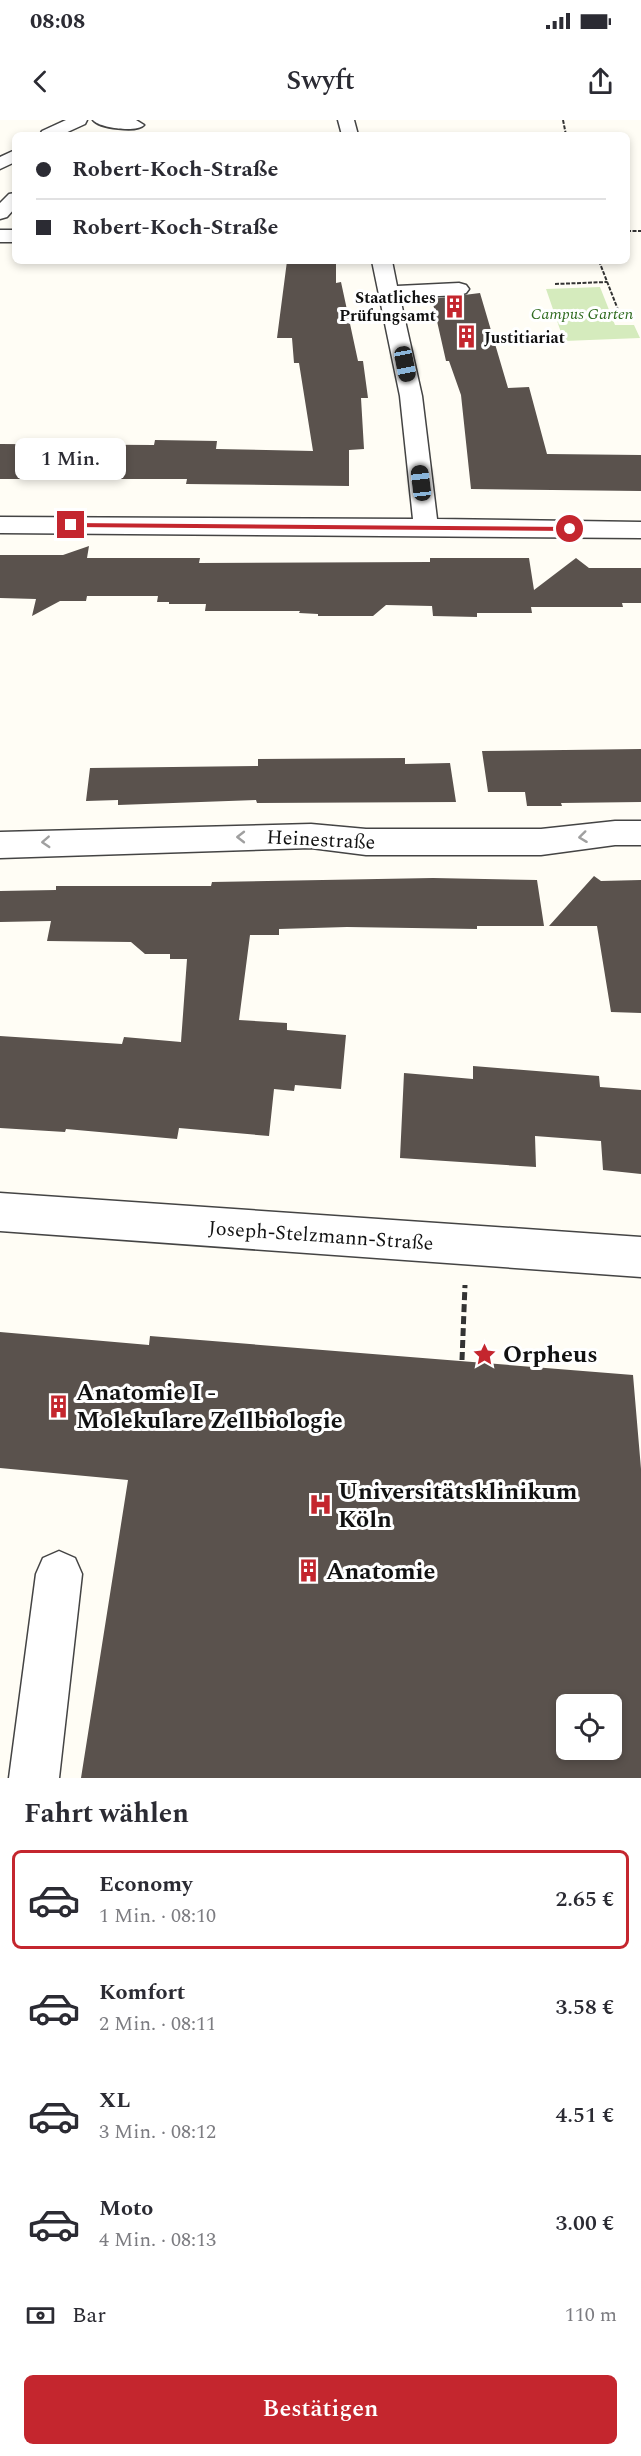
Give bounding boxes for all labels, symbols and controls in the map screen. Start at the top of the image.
text: 08:08 [30,5,85,38]
text: Swyft [286,60,355,102]
icon: back [24,65,57,98]
icon: share [584,65,617,98]
text: Robert-Koch-Straße [72,153,278,186]
text: Robert-Koch-Straße [72,211,278,244]
place label: Staatliches Prüfungsamt [339,286,436,328]
building icon: Staatliches Prüfungsamt [441,293,467,319]
park label: Campus Garten [531,302,634,326]
building icon: Justitiariat [453,324,479,350]
place label: Justitiariat [484,326,565,350]
car [393,345,417,383]
callout: 1 Min. [16,438,127,480]
text: 1 Min. [41,444,100,474]
car [410,464,432,502]
route end [57,511,84,538]
route start [556,515,583,542]
street label: Heinestraße [266,822,376,858]
one-way arrow [578,830,587,843]
one-way arrow [237,831,246,843]
one-way arrow [42,836,51,849]
street label: Joseph-Stelzmann-Straße [207,1213,434,1259]
place label: Orpheus [503,1337,598,1373]
place icon: Orpheus [472,1341,498,1367]
place label: Anatomie I - Molekulare Zellbiologie [76,1375,343,1439]
building icon: Anatomie I - Molekulare Zellbiologie [45,1393,71,1419]
place label: Universitätsklinikum Köln [338,1474,578,1538]
hospital icon: Universitätsklinikum Köln [307,1492,333,1518]
place label: Anatomie [326,1554,435,1590]
building icon: Anatomie [295,1558,321,1584]
map controls [556,1694,622,1760]
button: locate [556,1694,622,1760]
text: Fahrt wählen [24,1793,189,1835]
text: Economy [99,1868,192,1901]
icon: car [27,1873,81,1927]
text: 2.65 € [556,1883,614,1916]
text: 1 Min. · 08:10 [99,1901,216,1931]
text: Komfort [99,1976,185,2009]
icon: car [27,1981,81,2035]
text: 3.58 € [556,1991,614,2024]
text: 2 Min. · 08:11 [99,2009,216,2039]
text: XL [99,2084,130,2117]
icon: car [27,2089,81,2143]
text: 4.51 € [556,2099,614,2132]
text: 3 Min. · 08:12 [99,2117,216,2147]
text: Moto [99,2192,153,2225]
icon: car [27,2197,81,2251]
text: 3.00 € [556,2207,614,2240]
text: 4 Min. · 08:13 [99,2225,216,2255]
icon: cash [24,2299,57,2332]
text: Bar [72,2299,106,2332]
text: 110 m [565,2300,617,2330]
button: Bestätigen [24,2375,617,2444]

